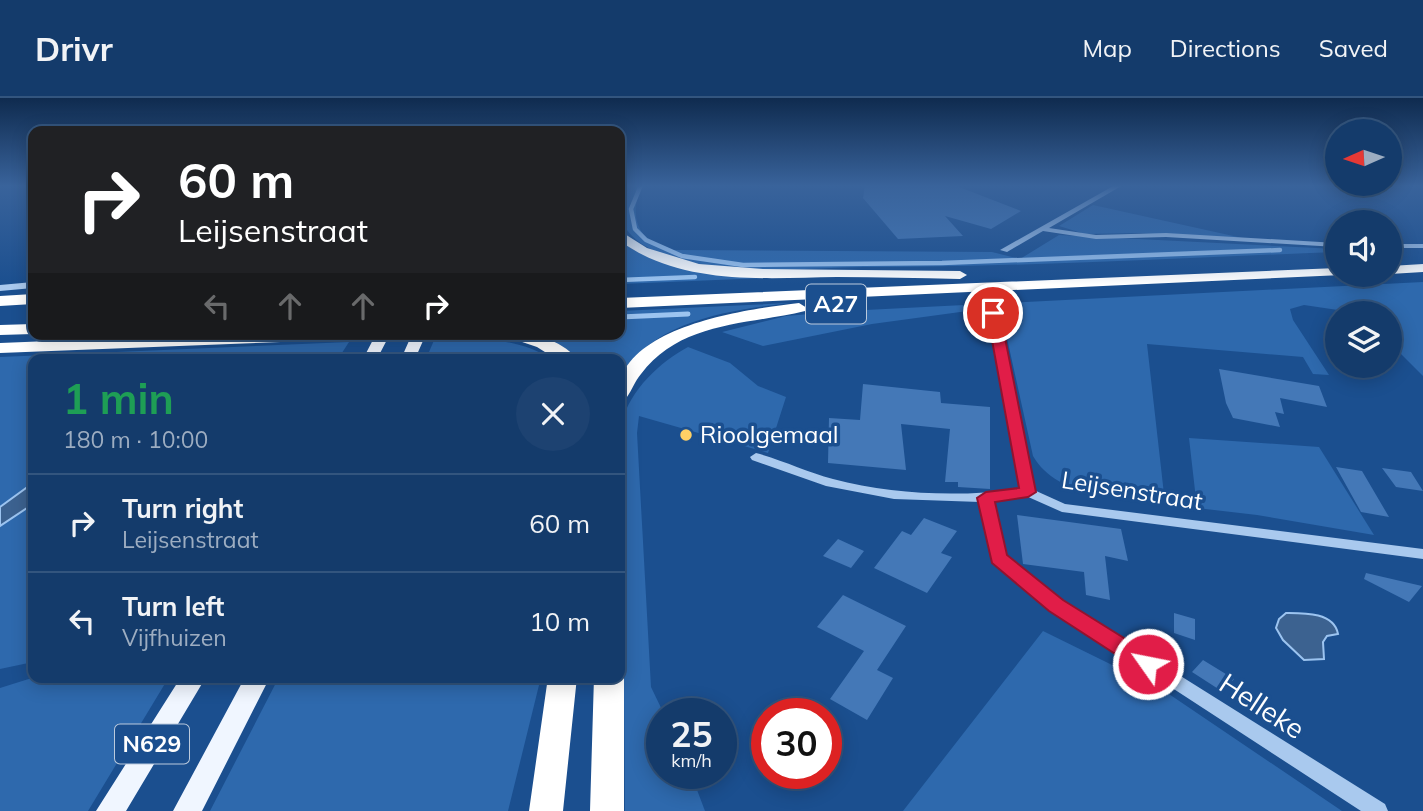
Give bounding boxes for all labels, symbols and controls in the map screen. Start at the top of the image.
text: Drivr [35,28,113,69]
text: Map [1082,33,1132,63]
text: Directions [1170,33,1281,63]
text: Saved [1319,33,1388,63]
north arrow [1325,119,1402,196]
map controls [1325,119,1402,378]
text: 60 m [178,149,294,210]
icon: right [63,154,154,245]
text: Leijsenstraat [178,210,368,250]
button: sound [1325,210,1402,287]
pin [963,283,1023,343]
road number: A27 [806,284,866,324]
icon: left [198,287,236,325]
icon: ahead [271,287,309,325]
icon: ahead [344,287,382,325]
icon: right [417,287,455,325]
icon: arrive [974,294,1012,332]
button: layers [1325,301,1402,378]
text: 1 min [63,372,174,425]
button: close [516,377,590,451]
place label: Rioolgemaal [700,419,839,449]
text: 180 m · 10:00 [63,425,208,454]
marker: Rioolgemaal [678,427,694,443]
street label: Leijsenstraat [1059,464,1205,516]
text: Turn right [122,492,243,525]
icon: right [63,504,101,542]
text: 60 m [529,507,590,540]
text: Leijsenstraat [122,525,259,554]
text: Turn left [122,590,224,623]
icon: left [63,602,101,640]
text: 10 m [529,605,590,638]
text: Vijfhuizen [122,623,227,652]
position arrow [1111,627,1185,701]
street label: Helleke [1213,665,1311,746]
speed limit sign: 30 [751,698,842,789]
text: 25 [670,712,713,756]
road number: N629 [115,724,189,764]
text: km/h [671,749,712,772]

